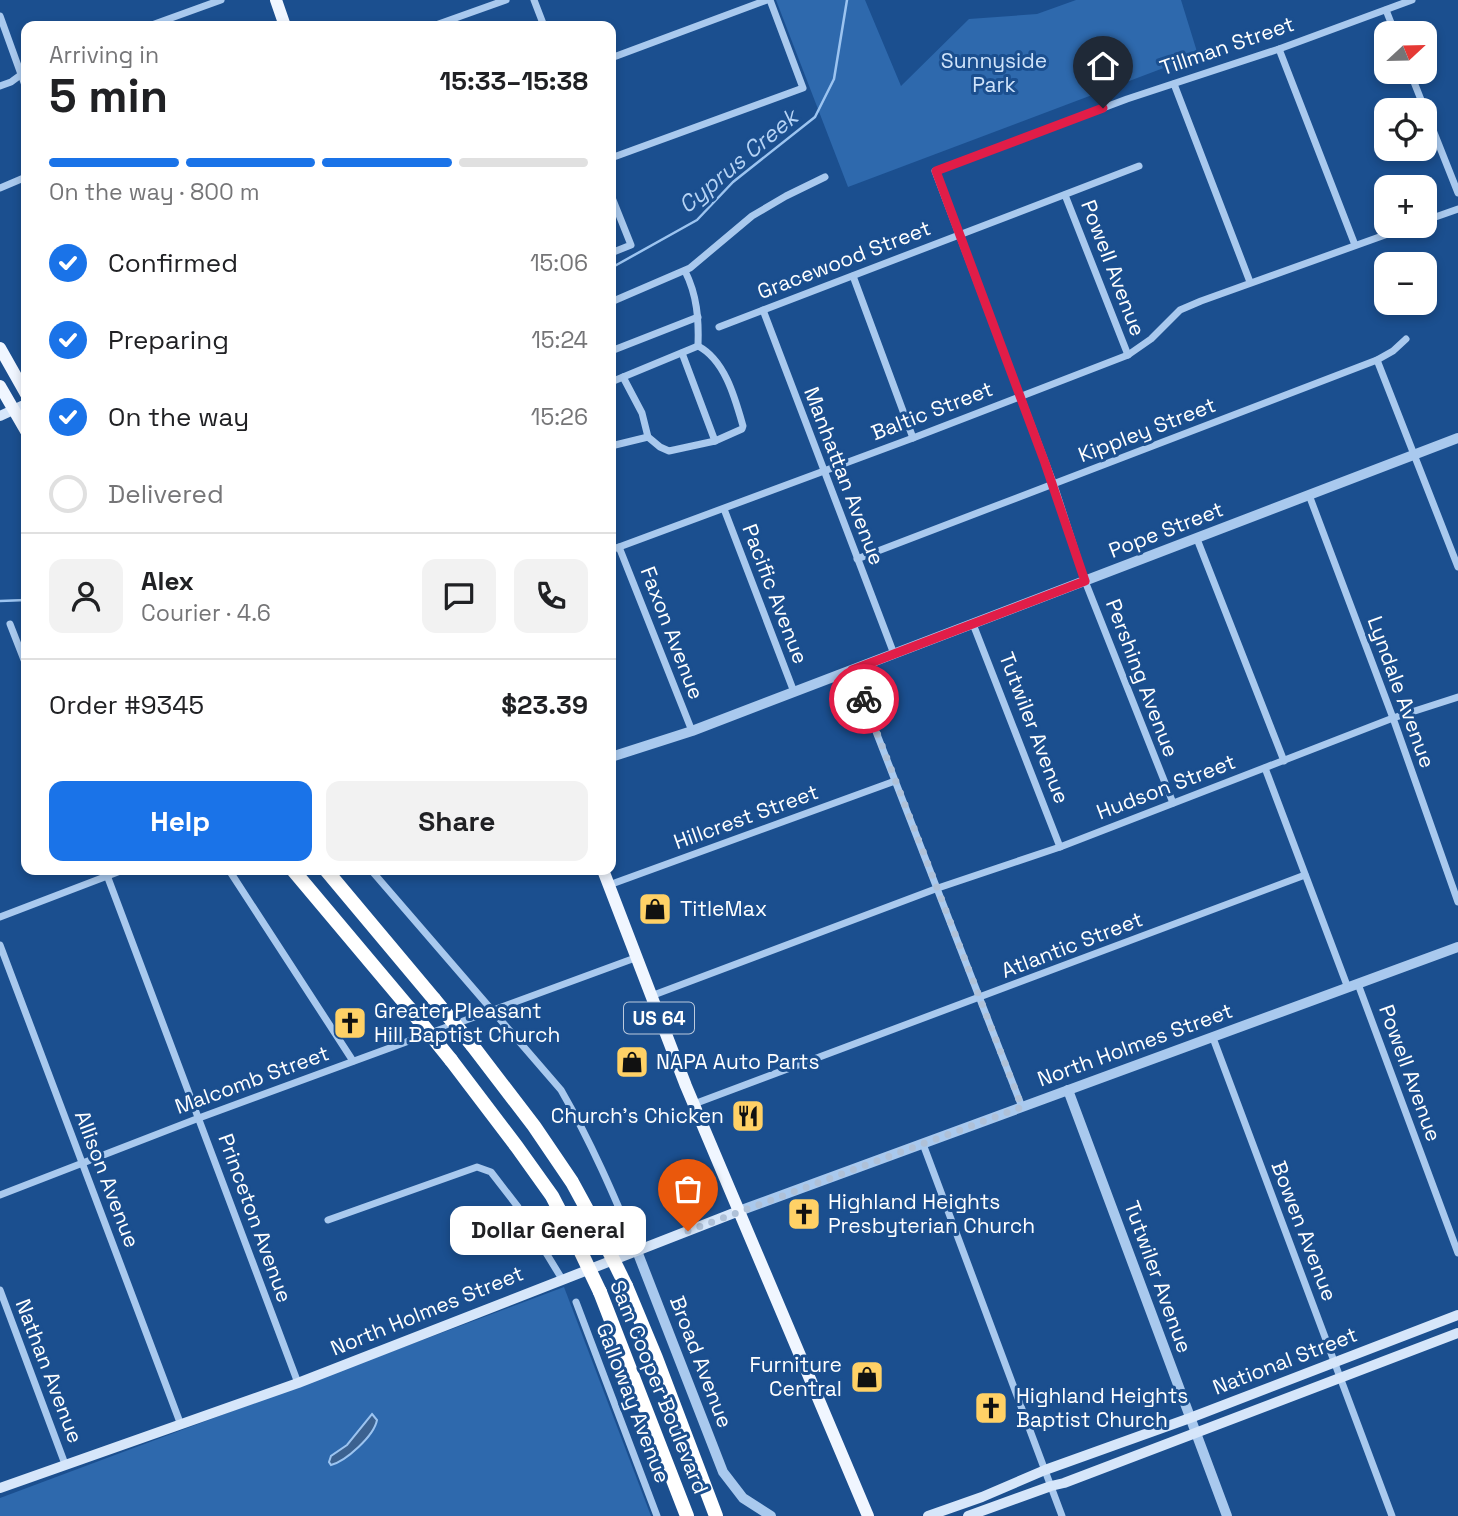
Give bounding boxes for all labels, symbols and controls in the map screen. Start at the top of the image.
street label: Tillman Street [1156,10,1297,81]
north arrow [1374,21,1437,84]
map controls [1374,21,1437,315]
pin [1073,36,1133,108]
text: Arriving in [49,40,159,70]
park label: Sunnyside Park [941,47,1047,98]
icon: home [1084,47,1122,85]
text: 15:33–15:38 [440,64,588,98]
text: 5 min [49,67,168,125]
button: locate [1374,98,1437,161]
water label: Cyprus Creek [672,101,806,220]
button: + [1374,175,1437,238]
text: On the way · 800 m [49,177,259,207]
street label: Powell Avenue [1075,196,1152,340]
street label: Gracewood Street [753,214,934,305]
icon: check [49,244,87,282]
text: Confirmed [108,246,238,280]
text: 15:06 [530,248,588,278]
button: − [1374,252,1437,315]
icon: check [49,321,87,359]
text: Preparing [108,323,229,357]
text: 15:24 [531,325,588,355]
street label: Baltic Street [867,375,996,446]
street label: Manhattan Avenue [798,383,891,569]
street label: Kippley Street [1074,391,1219,468]
icon: check [49,398,87,436]
text: On the way [108,400,249,434]
text: 15:26 [531,402,588,432]
text: Delivered [108,477,224,511]
street label: Pope Street [1105,495,1227,564]
street label: Pacific Avenue [736,520,815,668]
button: person [49,559,123,633]
button: chat [422,559,496,633]
button: phone [514,559,588,633]
street label: Faxon Avenue [635,563,710,703]
text: Alex [141,564,194,598]
street label: Pershing Avenue [1100,595,1185,761]
text: Courier · 4.6 [141,598,271,628]
street label: Lyndale Avenue [1361,612,1441,771]
street label: Tutwiler Avenue [993,648,1076,807]
courier [829,664,899,734]
icon: bike [845,680,883,718]
text: Order #9345 [49,688,204,722]
text: $23.39 [501,688,588,722]
street label: Hudson Street [1093,748,1239,825]
street label: Hillcrest Street [670,778,822,855]
button: Help [49,781,312,861]
button: Share [326,781,588,861]
shop icon: TitleMax [636,890,674,928]
place label: TitleMax [680,895,767,922]
street label: Atlantic Street [997,905,1146,984]
place label: Greater Pleasant Hill Baptist Church [374,997,560,1048]
street label: North Holmes Street [1034,997,1236,1092]
street label: Powell Avenue [1373,1001,1448,1145]
road number: US 64 [624,1002,694,1034]
church icon: Greater Pleasant Hill Baptist Church [331,1004,369,1042]
street label: Malcomb Street [171,1039,333,1120]
shop icon: NAPA Auto Parts [613,1043,651,1081]
place label: NAPA Auto Parts [656,1048,820,1075]
restaurant icon: Church's Chicken [729,1097,767,1135]
place label: Church's Chicken [551,1102,724,1129]
street label: Allison Avenue [69,1106,146,1251]
street label: Princeton Avenue [212,1130,299,1306]
street label: Bowen Avenue [1265,1157,1344,1305]
pin [658,1159,718,1231]
icon: bag [669,1170,707,1208]
place label: Highland Heights Presbyterian Church [828,1188,1035,1239]
church icon: Highland Heights Presbyterian Church [785,1195,823,1233]
street label: Tutwiler Avenue [1118,1197,1199,1357]
callout: Dollar General [450,1206,646,1256]
text: Dollar General [471,1215,625,1245]
street label: North Holmes Street [326,1259,527,1362]
street label: Sam Cooper Boulevard [604,1276,715,1498]
street label: Broad Avenue [664,1292,739,1432]
street label: Nathan Avenue [10,1295,89,1447]
street label: Galloway Avenue [590,1319,676,1487]
street label: National Street [1209,1321,1361,1401]
place label: Furniture Central [749,1351,842,1402]
shop icon: Furniture Central [848,1358,886,1396]
place label: Highland Heights Baptist Church [1016,1382,1188,1433]
church icon: Highland Heights Baptist Church [972,1389,1010,1427]

